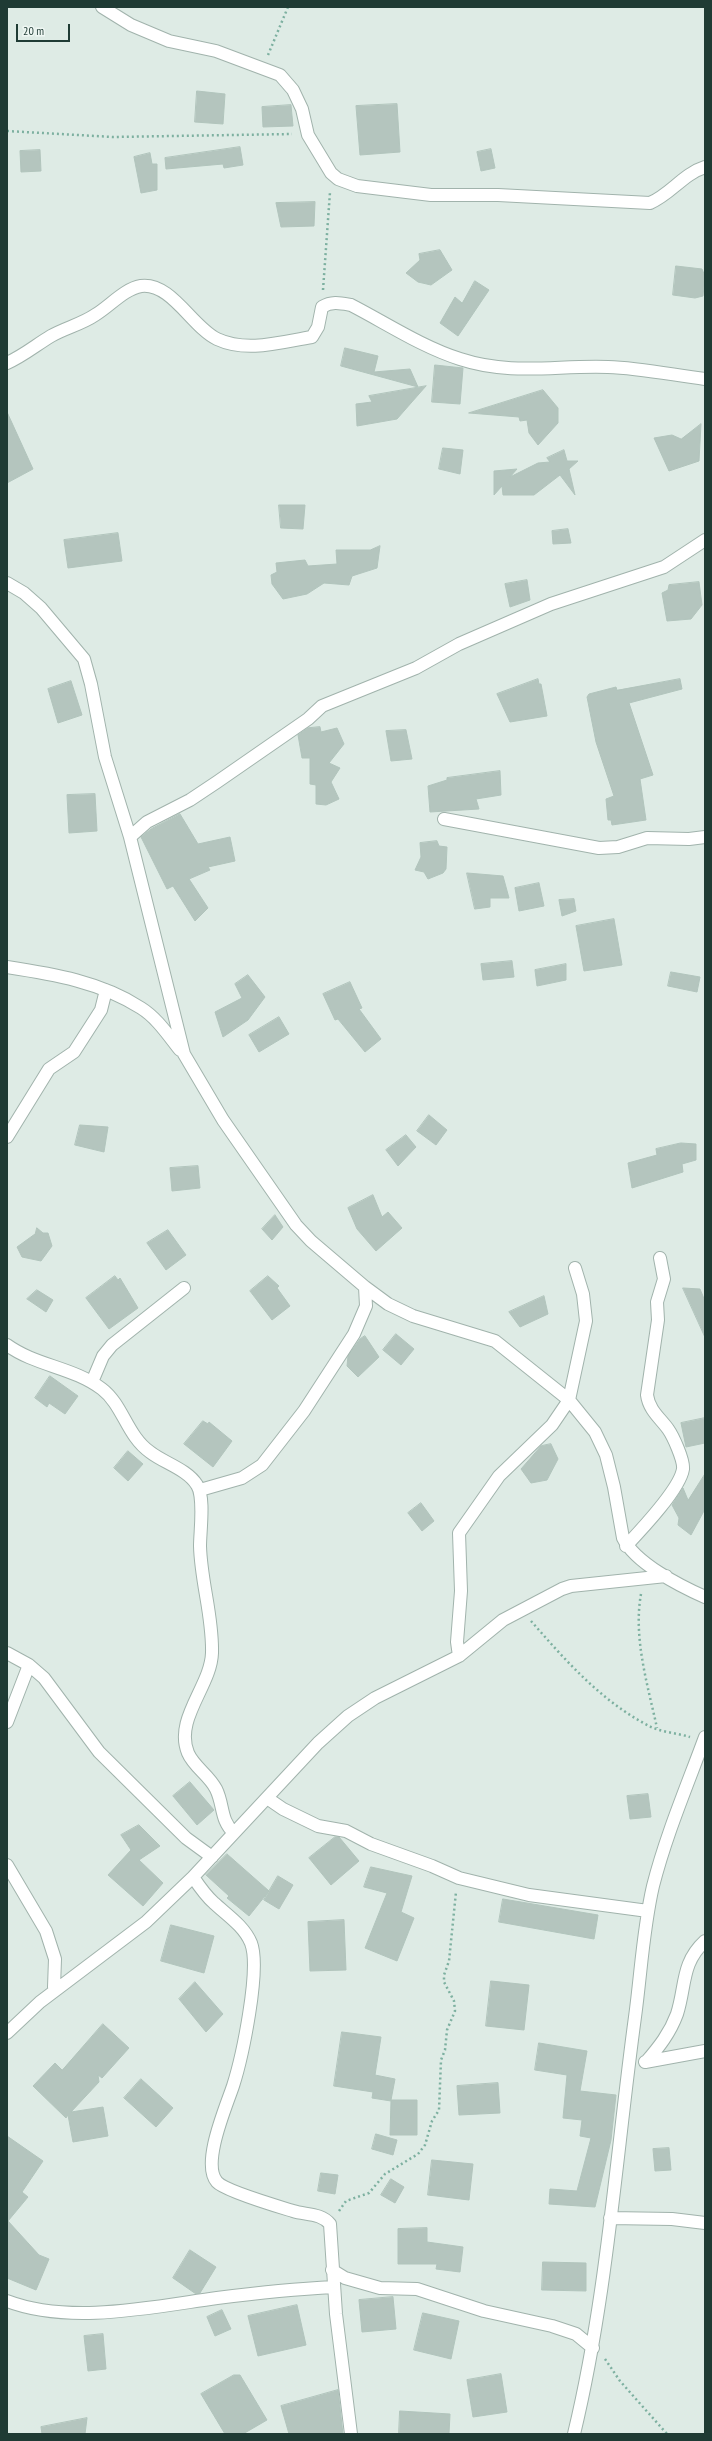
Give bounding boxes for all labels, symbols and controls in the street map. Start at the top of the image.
scale bar [18,16,72,42]
text: 20 m [23,23,44,38]

